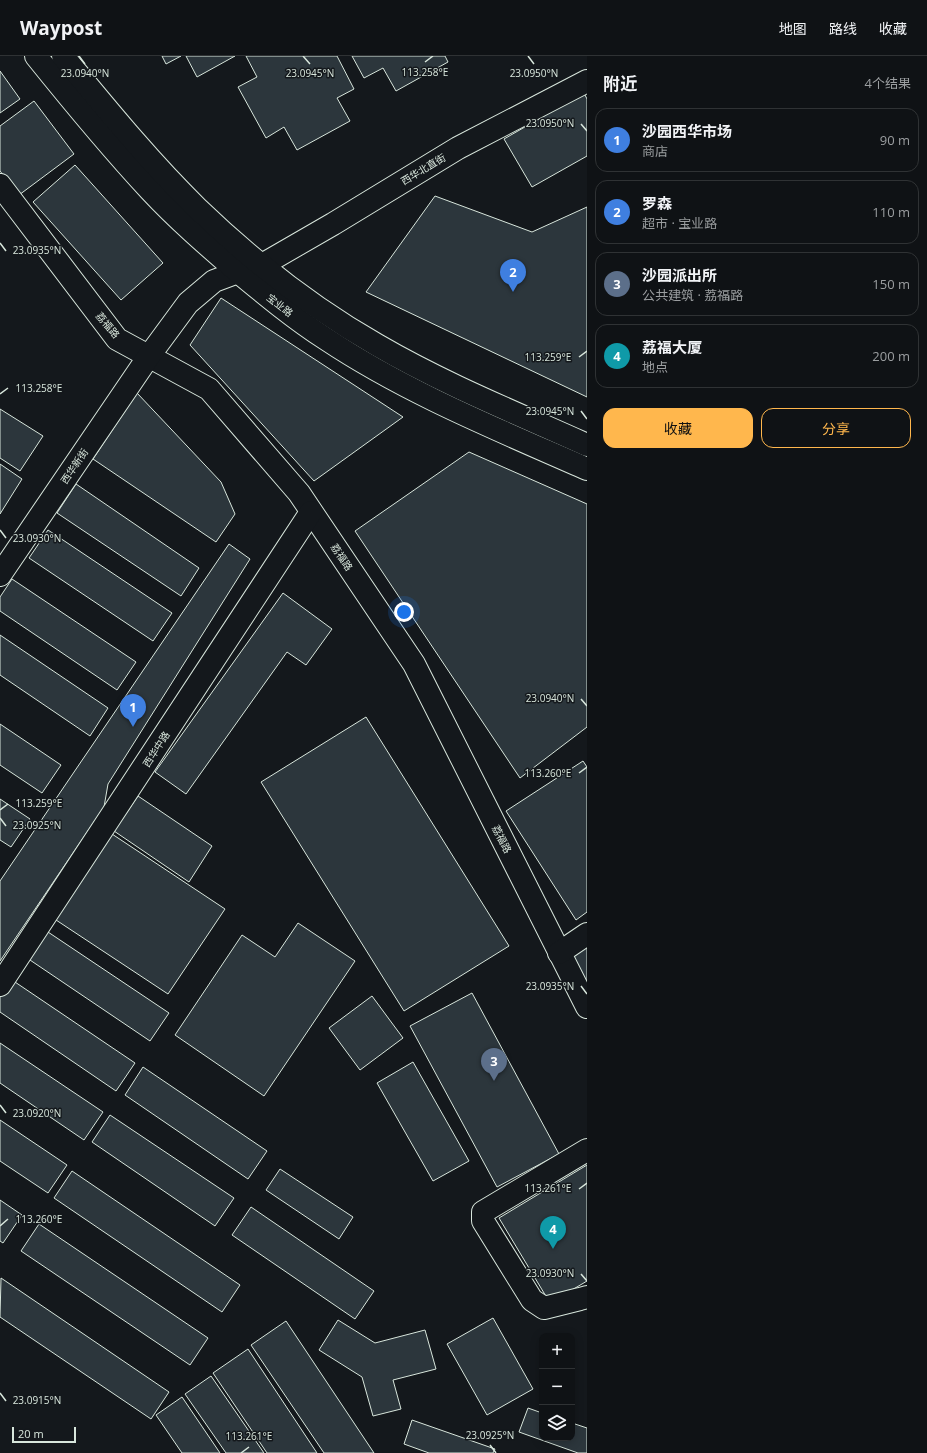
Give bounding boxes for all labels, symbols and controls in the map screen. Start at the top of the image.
text: Waypost [20,15,102,41]
text: 地图 [779,19,807,38]
text: 路线 [829,19,857,38]
text: 收藏 [879,19,907,38]
text: 113.258°E [402,65,448,79]
text: 23.0940°N [61,66,109,80]
text: 23.0945°N [286,66,334,80]
text: 23.0950°N [510,66,558,80]
text: 附近 [603,72,637,95]
text: 4个结果 [865,74,911,92]
text: 23.0950°N [526,116,574,130]
text: 沙园西华市场 [642,121,732,141]
text: 1 [613,131,621,149]
text: 90 m [880,131,910,149]
text: 商店 [642,142,668,160]
street label: 西华北直街 [398,150,448,188]
text: 罗森 [642,193,672,213]
text: 2 [613,203,621,221]
text: 110 m [872,203,910,221]
text: 超市 · 宝业路 [642,214,717,232]
text: 23.0935°N [13,243,61,257]
pin: 2 [500,259,526,292]
text: 沙园派出所 [642,265,717,285]
text: 3 [613,275,621,293]
text: 150 m [872,275,910,293]
text: 公共建筑 · 荔福路 [642,286,743,304]
street label: 宝业路 [264,290,296,320]
street label: 荔福路 [93,309,123,341]
text: 荔福大厦 [642,337,702,357]
text: 4 [613,347,621,365]
text: 200 m [872,347,910,365]
text: 113.259°E [525,350,571,364]
text: 地点 [642,358,668,376]
text: 113.258°E [16,381,62,395]
text: 23.0945°N [526,404,574,418]
button: 收藏 [603,408,753,448]
button: 分享 [761,408,911,448]
street label: 西华新街 [57,446,91,486]
text: 23.0930°N [13,531,61,545]
street label: 荔福路 [328,541,356,573]
your location [394,602,414,622]
text: 23.0940°N [526,691,574,705]
pin: 1 [120,694,146,727]
street label: 西华中路 [139,728,173,770]
text: 113.260°E [525,766,571,780]
text: 113.259°E [16,796,62,810]
text: 23.0925°N [13,818,61,832]
street label: 荔福路 [489,822,515,856]
text: 23.0935°N [526,979,574,993]
pin: 3 [481,1048,507,1081]
text: 23.0920°N [13,1106,61,1120]
text: 113.261°E [525,1181,571,1195]
text: 113.260°E [16,1212,62,1226]
pin: 4 [540,1216,566,1249]
text: 23.0930°N [526,1266,574,1280]
map controls [539,1333,575,1441]
button: + [539,1333,575,1369]
button: − [539,1369,575,1405]
text: 23.0915°N [13,1393,61,1407]
button: layers [539,1405,575,1441]
scale bar [12,1425,76,1444]
text: 20 m [18,1426,44,1441]
text: 23.0925°N [466,1428,514,1442]
text: 113.261°E [226,1429,272,1443]

